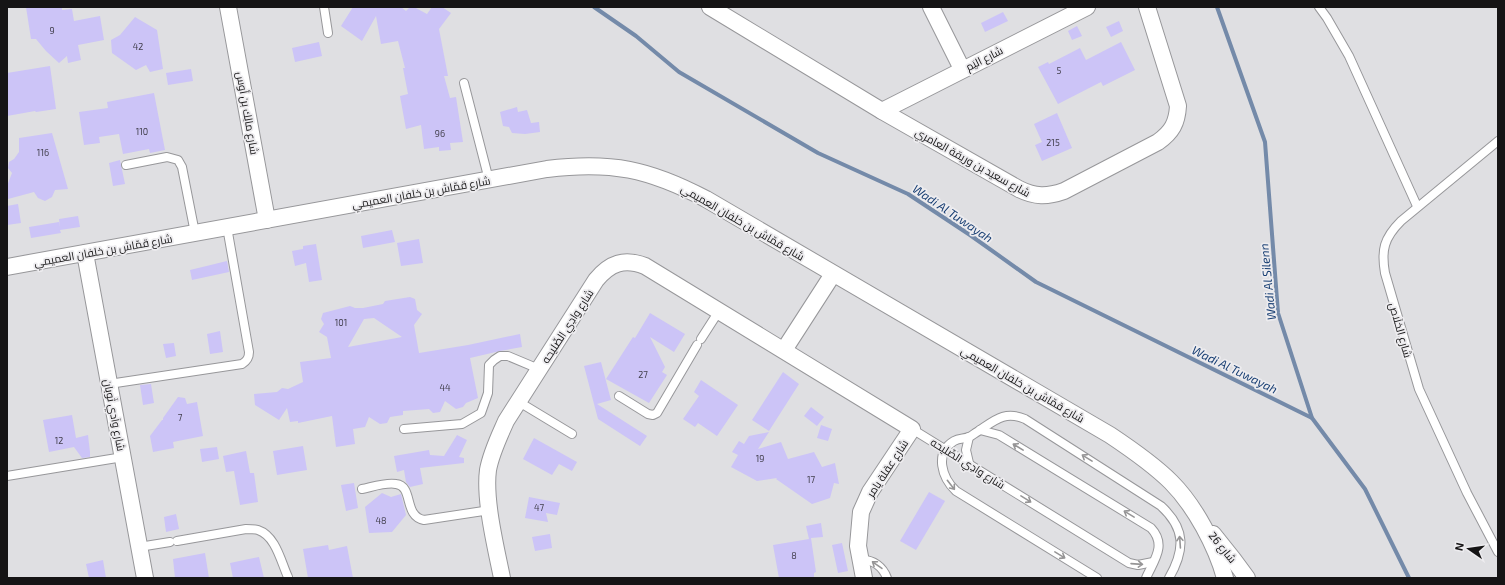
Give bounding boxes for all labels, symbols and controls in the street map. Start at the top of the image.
house number: 9 [49,25,55,36]
house number: 42 [133,41,143,52]
street label: شارع اليَم [963,43,1006,75]
house number: 5 [1057,65,1062,76]
street label: شارع مالِك بن أوس [232,71,262,156]
street label: شارع سعيد بن وريقة العامري [912,125,1033,202]
house number: 110 [136,126,148,137]
house number: 96 [435,128,445,139]
house number: 215 [1046,137,1060,148]
house number: 116 [37,147,49,158]
street label: شارع قمّاش بن خلفان العميمي [351,173,492,214]
street label: شارع قمّاش بن خلفان العميمي [677,181,807,265]
water label: Wadi Al Tuwayah [910,181,996,246]
street label: شارع قمّاش بن خلفان العميمي [33,231,174,272]
water label: Wadi Al Silenn [1256,243,1278,321]
street label: شارع وادِي الصِّليحه [538,287,598,367]
street label: شارع الخلَاص [1385,301,1415,360]
house number: 101 [335,317,347,328]
water label: Wadi Al Tuwayah [1190,342,1280,397]
street label: شارع قمّاش بن خلفان العميمي [957,343,1087,427]
house number: 27 [638,369,648,380]
street label: شارع واَدي ثَوبان [99,378,128,453]
house number: 44 [439,382,451,393]
house number: 7 [178,412,183,423]
house number: 12 [55,435,63,446]
street label: شارع وادِي الصِّليحه [927,435,1008,494]
street label: شارع عقلة يامر [863,437,912,501]
one-way arrow [1012,442,1024,450]
house number: 19 [756,453,764,464]
one-way arrow [1081,454,1093,462]
house number: 17 [807,474,815,485]
one-way arrow [946,480,955,491]
one-way arrow [1020,495,1031,503]
house number: 47 [534,502,544,513]
one-way arrow [1123,510,1135,518]
house number: 48 [376,515,387,526]
street label: شارع 26 [1205,529,1239,566]
north arrow [1449,529,1489,569]
one-way arrow [1176,536,1183,549]
text: N [1452,541,1466,552]
house number: 8 [791,550,797,561]
one-way arrow [1054,551,1065,559]
one-way arrow [871,561,882,570]
one-way arrow [1131,561,1144,568]

